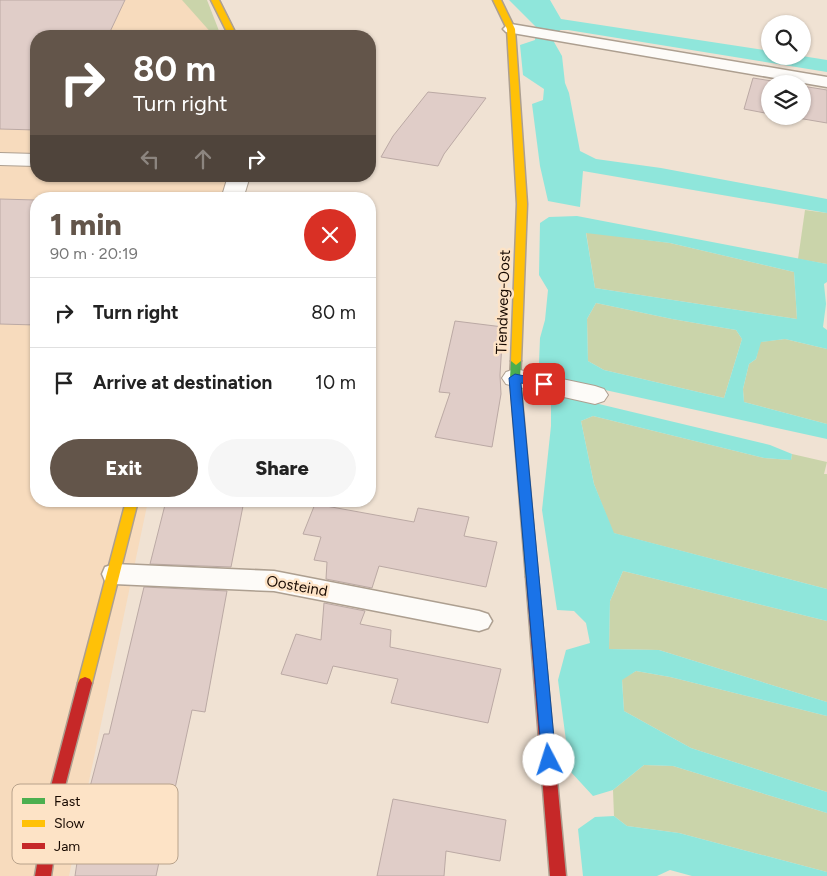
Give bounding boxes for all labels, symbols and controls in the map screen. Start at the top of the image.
map controls [761,15,811,125]
button: search [761,15,811,65]
text: 80 m [133,48,216,90]
icon: right [50,50,115,115]
button: layers [761,75,811,125]
text: Turn right [133,90,228,117]
icon: left [136,145,164,173]
icon: ahead [189,145,217,173]
icon: right [242,145,270,173]
text: 1 min [50,206,122,243]
button: close [304,209,356,261]
text: 90 m · 20:19 [50,244,138,263]
street label: Tiendweg-Oost [492,249,514,355]
icon: right [50,299,78,327]
text: Turn right [93,301,179,324]
text: 80 m [311,301,356,324]
pin [523,363,565,405]
icon: arrive [50,369,78,397]
icon: arrive [530,370,558,398]
text: Arrive at destination [93,371,272,394]
text: 10 m [315,371,356,394]
button: Exit [50,439,198,497]
button: Share [208,439,356,497]
street label: Oosteind [265,572,329,600]
position arrow [522,733,574,785]
legend [12,784,178,864]
text: Fast [54,793,80,810]
text: Slow [54,815,85,832]
text: Jam [54,838,80,855]

